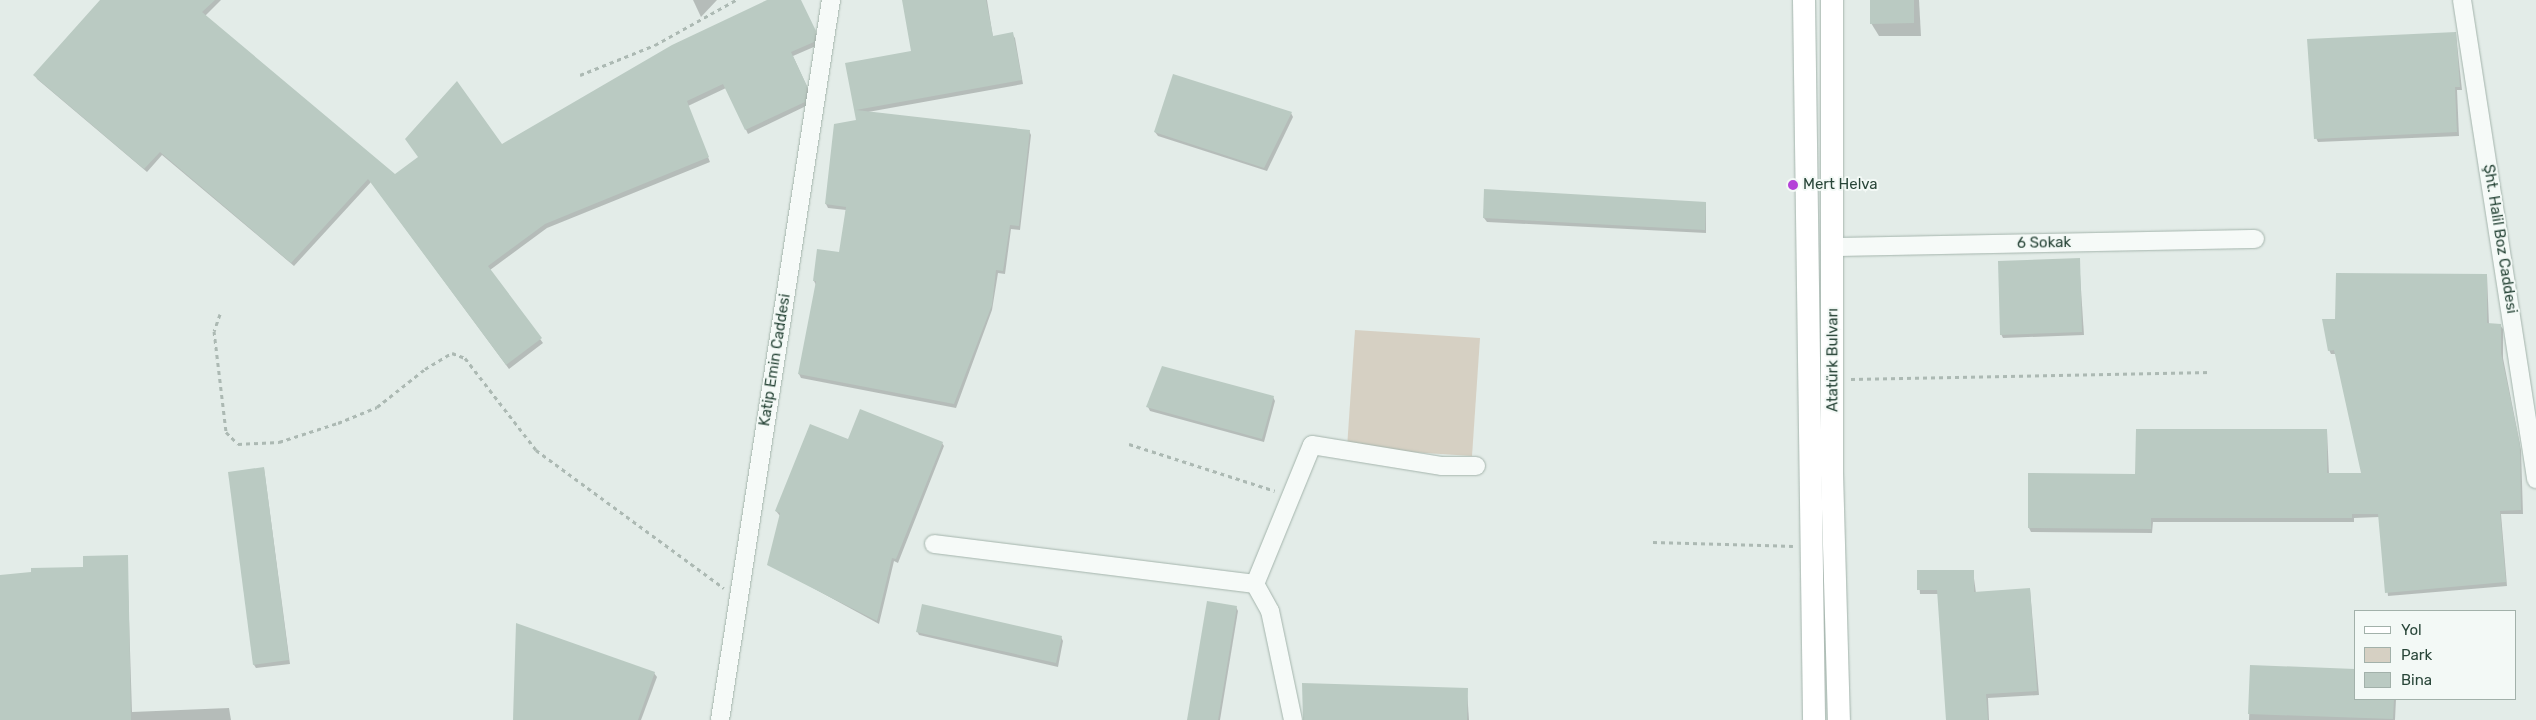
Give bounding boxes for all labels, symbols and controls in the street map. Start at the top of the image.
street label: Şht. Halil Boz Caddesi [2479,163,2521,315]
place label: Mert Helva [1803,176,1878,194]
marker: Mert Helva [1787,179,1799,191]
street label: 6 Sokak [2017,234,2071,252]
street label: Katip Emin Caddesi [756,292,794,428]
street label: Atatürk Bulvarı [1824,308,1842,412]
legend [2354,610,2516,700]
text: Yol [2401,621,2422,639]
text: Park [2401,646,2432,664]
text: Bina [2401,671,2432,689]

